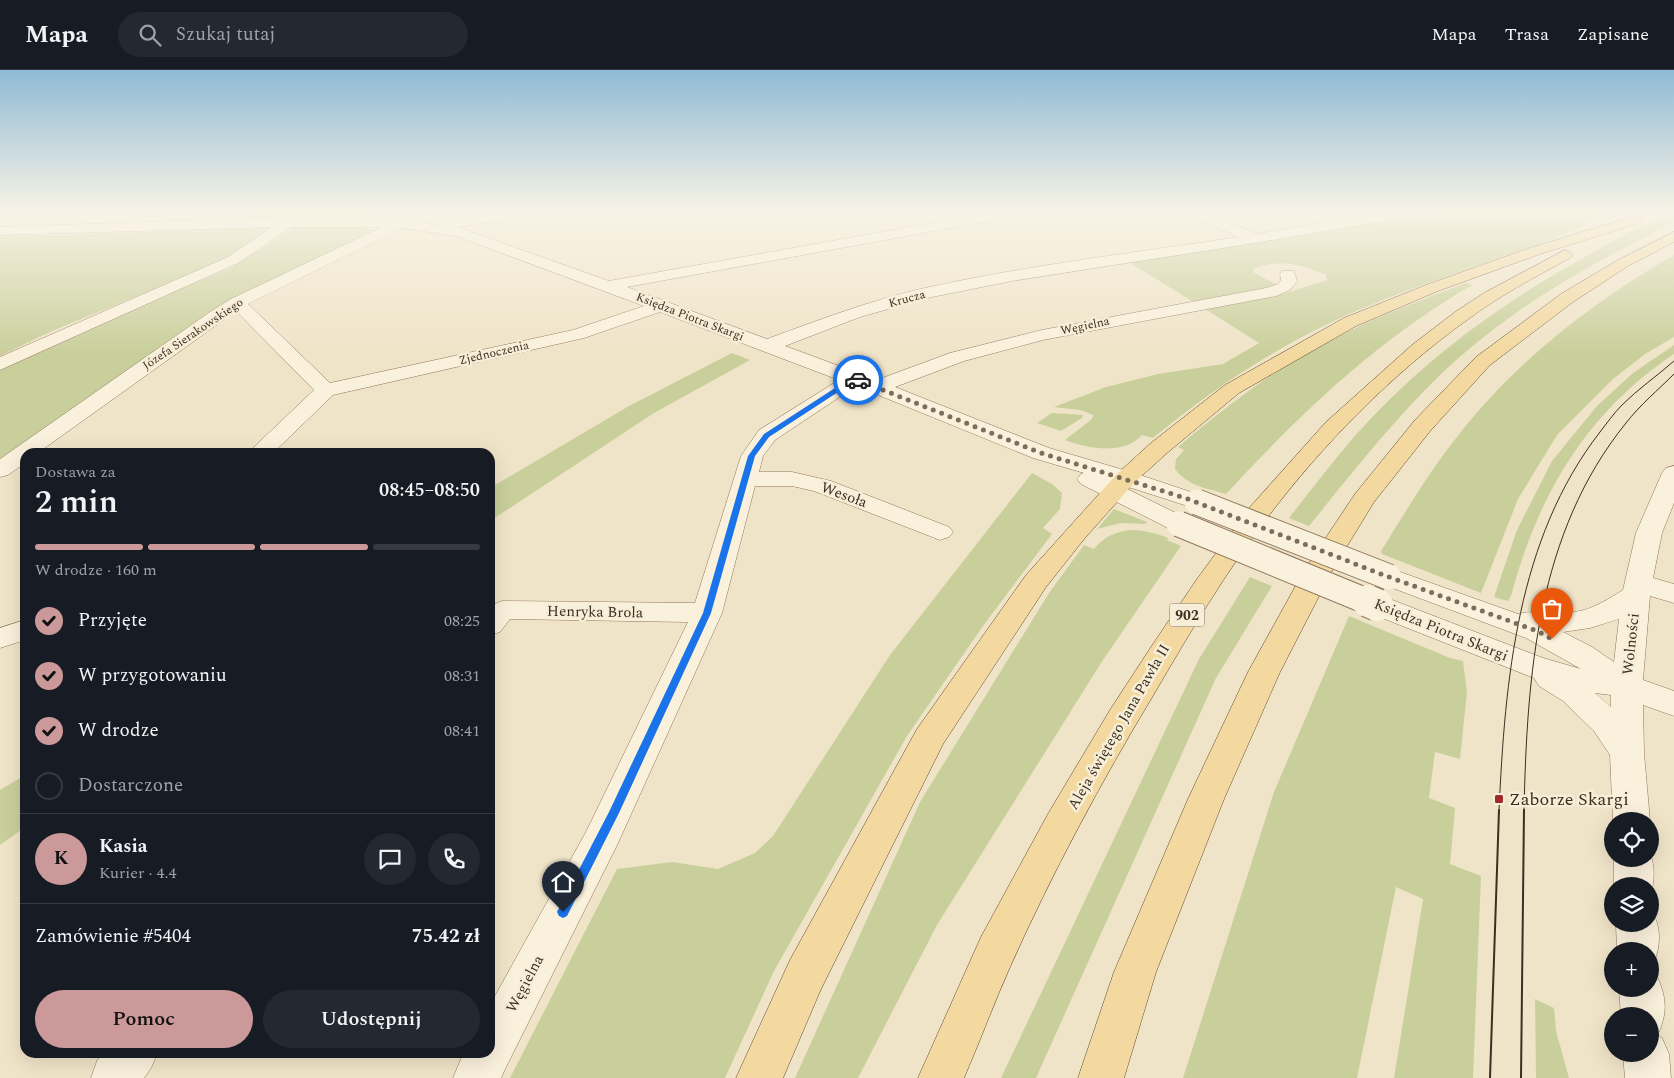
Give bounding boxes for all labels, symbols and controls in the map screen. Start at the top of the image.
search box [118,12,468,57]
text: Mapa [25,17,88,53]
text: Szukaj tutaj [176,20,276,49]
icon: search [136,21,164,49]
text: Mapa [1431,21,1477,48]
text: Trasa [1505,21,1549,48]
text: Zapisane [1577,21,1649,48]
street label: Krucza [886,285,928,313]
street label: Księdza Piotra Skargi [633,288,747,346]
street label: Józefa Sierakowskiego [139,293,247,375]
street label: Węgielna [1059,312,1111,340]
street label: Zjednoczenia [457,336,531,370]
courier [833,355,883,405]
icon: car [844,366,872,394]
text: Dostawa za [35,460,116,484]
text: 08:45–08:50 [379,476,480,505]
street label: Wesoła [818,476,871,514]
text: 2 min [35,478,118,527]
text: W drodze · 160 m [35,558,157,582]
pin [1531,588,1573,639]
street label: Księdza Piotra Skargi [1370,593,1512,667]
icon: bag [1538,595,1566,623]
street label: Henryka Brola [547,600,644,624]
road number: 902 [1170,604,1204,626]
text: Przyjęte [78,606,147,635]
icon: check [35,607,63,635]
text: 08:25 [444,609,480,633]
street label: Wolności [1616,612,1646,676]
street label: Aleja świętego Jana Pawła II [1062,640,1176,814]
text: W przygotowaniu [78,661,227,690]
icon: check [35,662,63,690]
text: 08:31 [444,664,480,688]
text: W drodze [78,716,159,745]
icon: check [35,717,63,745]
text: 08:41 [444,719,480,743]
text: Dostarczone [78,771,183,800]
place label: Zaborze Skargi [1509,786,1629,813]
marker: Zaborze Skargi [1493,793,1505,805]
map controls [1604,812,1659,1062]
button: locate [1604,812,1659,867]
text: Kasia [99,832,148,861]
button: chat [364,833,416,885]
button: phone [428,833,480,885]
text: K [54,844,68,873]
text: Kurier · 4.4 [99,861,176,885]
pin [542,861,584,912]
icon: home [549,868,577,896]
button: layers [1604,877,1659,932]
text: Zamówienie #5404 [35,922,191,951]
text: 75.42 zł [412,922,480,951]
button: + [1604,942,1659,997]
street label: Węgielna [500,951,550,1017]
button: Pomoc [35,990,253,1048]
button: Udostępnij [263,990,480,1048]
button: − [1604,1007,1659,1062]

